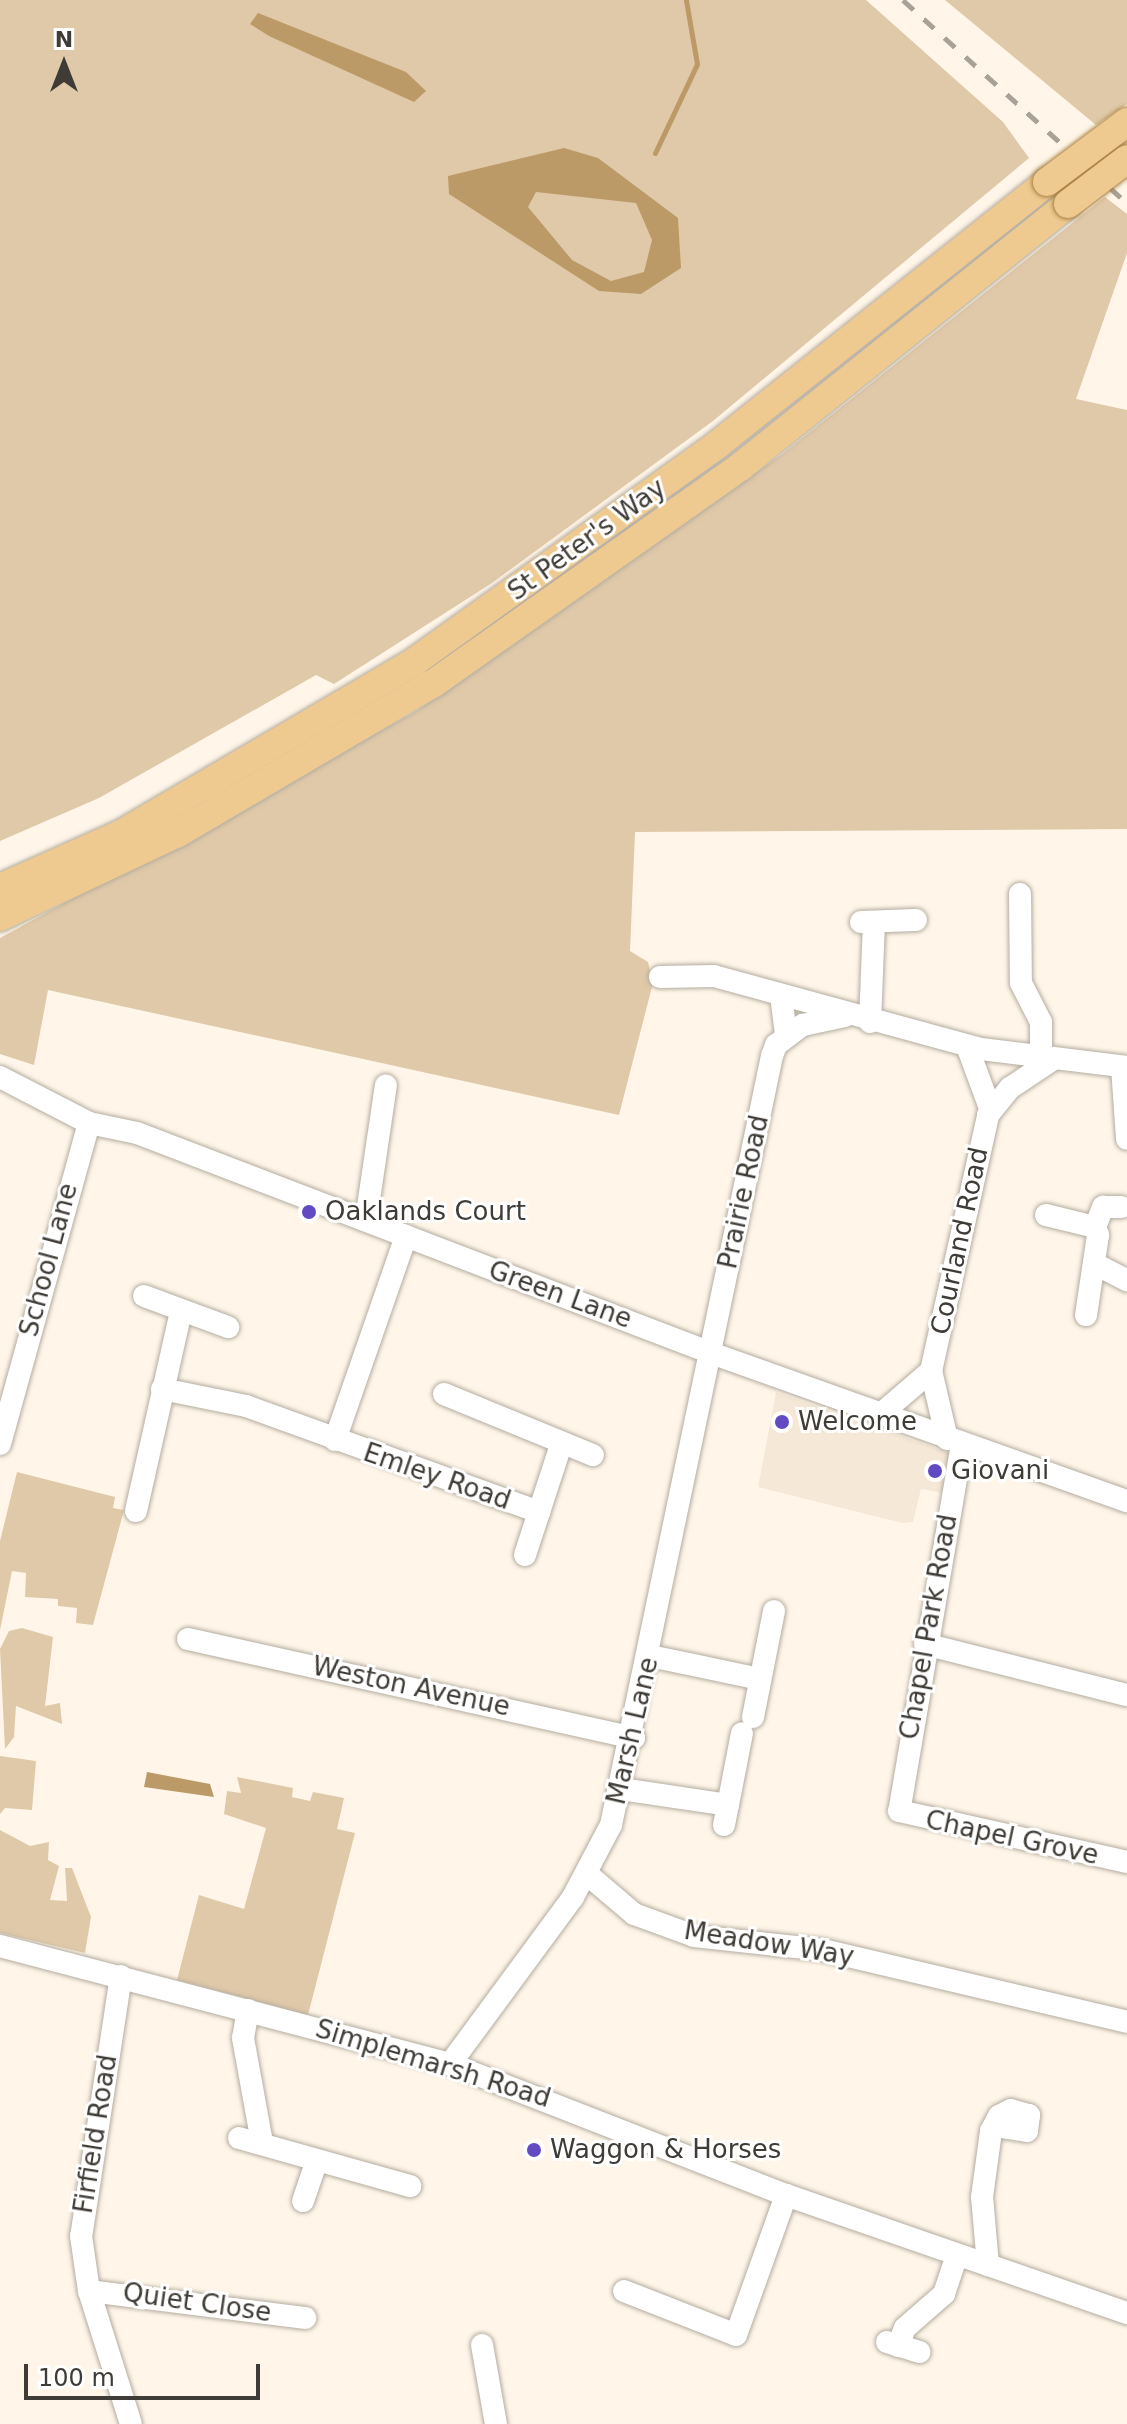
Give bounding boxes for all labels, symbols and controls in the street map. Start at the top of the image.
north arrow [24,24,104,104]
text: N [55,27,73,52]
street label: St Peter's Way [502,472,672,608]
street label: Prairie Road [712,1112,776,1272]
street label: Courland Road [925,1144,995,1338]
street label: School Lane [14,1180,84,1340]
place label: Oaklands Court [325,1196,526,1228]
marker: Oaklands Court [300,1203,318,1221]
street label: Green Lane [484,1255,636,1335]
place label: Welcome [798,1406,917,1438]
marker: Welcome [773,1413,791,1431]
street label: Emley Road [359,1437,515,1517]
place label: Giovani [951,1455,1049,1487]
marker: Giovani [926,1462,944,1480]
street label: Chapel Park Road [894,1512,964,1742]
street label: Weston Avenue [309,1651,513,1723]
street label: Marsh Lane [601,1654,665,1808]
street label: Chapel Grove [923,1804,1101,1872]
street label: Meadow Way [682,1915,856,1973]
street label: Simplemarsh Road [312,2013,554,2115]
street label: Firfield Road [68,2052,124,2216]
place label: Waggon & Horses [550,2134,781,2166]
marker: Waggon & Horses [525,2141,543,2159]
street label: Quiet Close [121,2277,273,2329]
scale bar [28,2348,264,2398]
text: 100 m [38,2364,115,2392]

